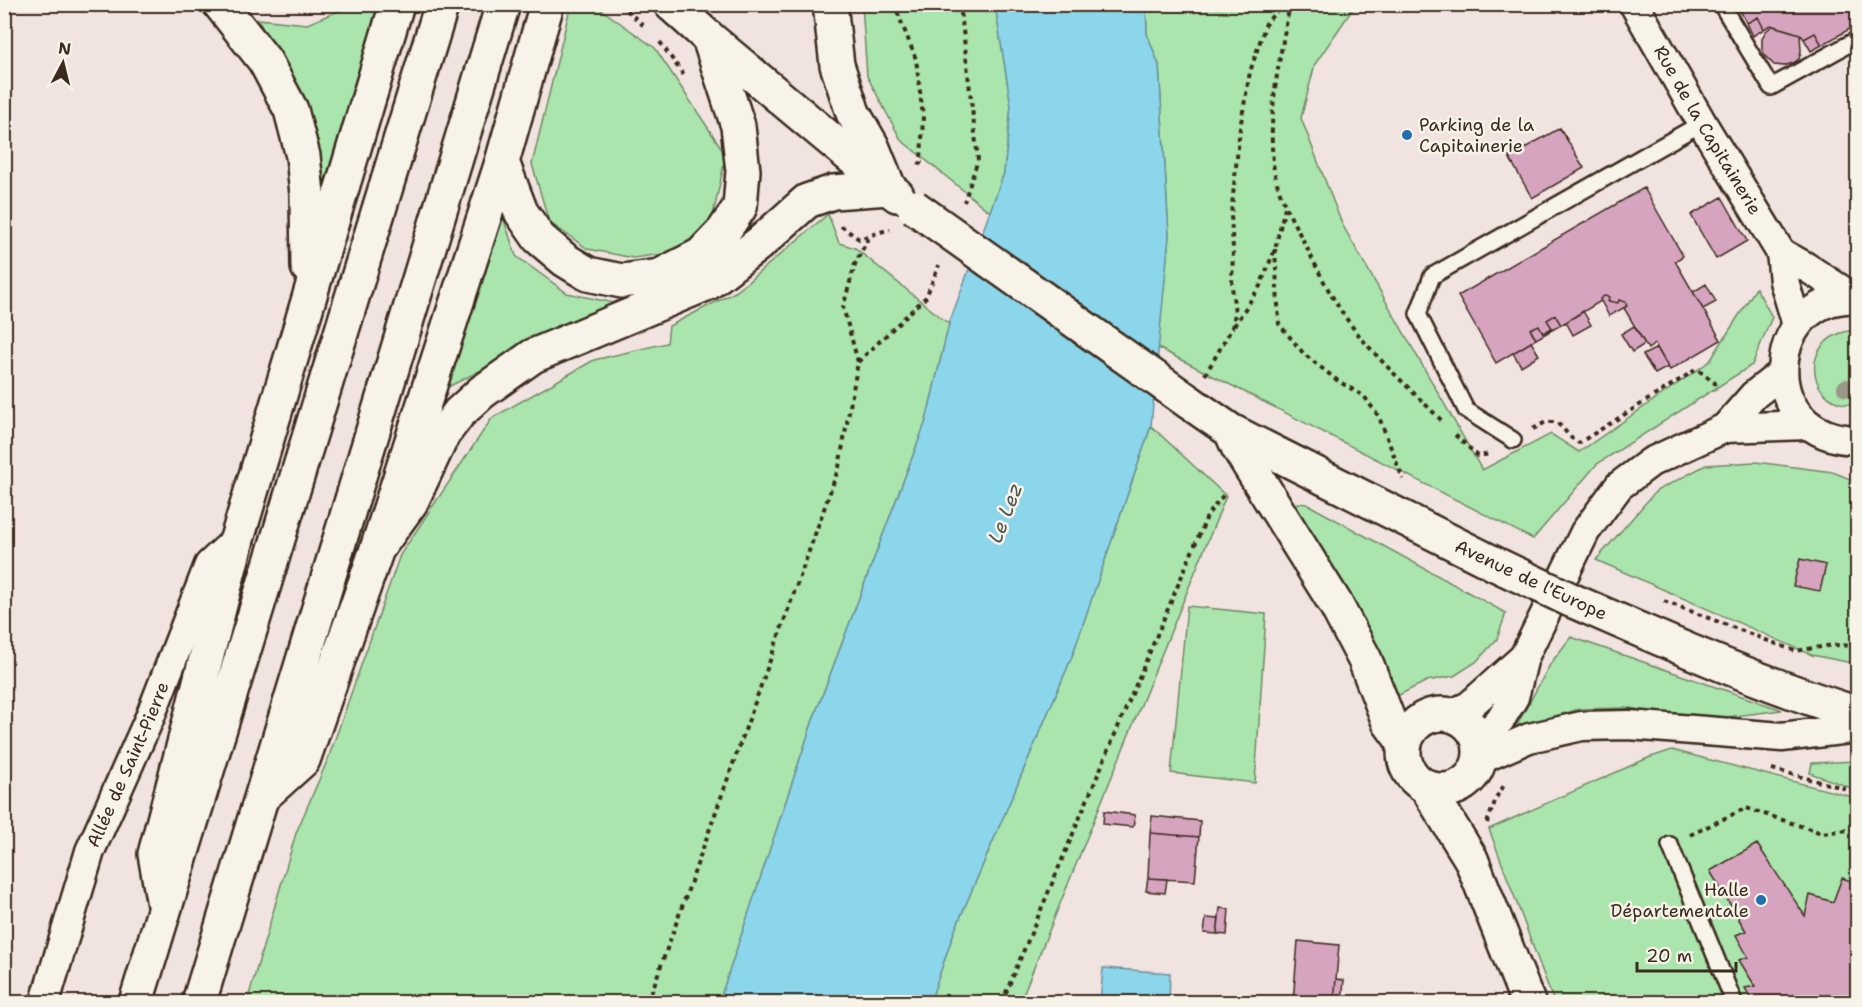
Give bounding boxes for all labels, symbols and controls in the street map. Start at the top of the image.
north arrow [33,33,93,93]
text: N [57,37,72,60]
street label: Rue de la Capitainerie [1648,41,1767,219]
place label: Parking de la Capitainerie [1419,113,1534,158]
marker: Parking de la Capitainerie [1400,128,1414,142]
water label: Le Lez [982,479,1028,547]
street label: Avenue de l'Europe [1451,534,1611,626]
street label: Allée de Saint-Pierre [81,678,175,851]
place label: Halle Départementale [1611,878,1749,923]
marker: Halle Départementale [1754,893,1768,907]
scale bar [1637,935,1736,973]
text: 20 m [1646,944,1692,968]

